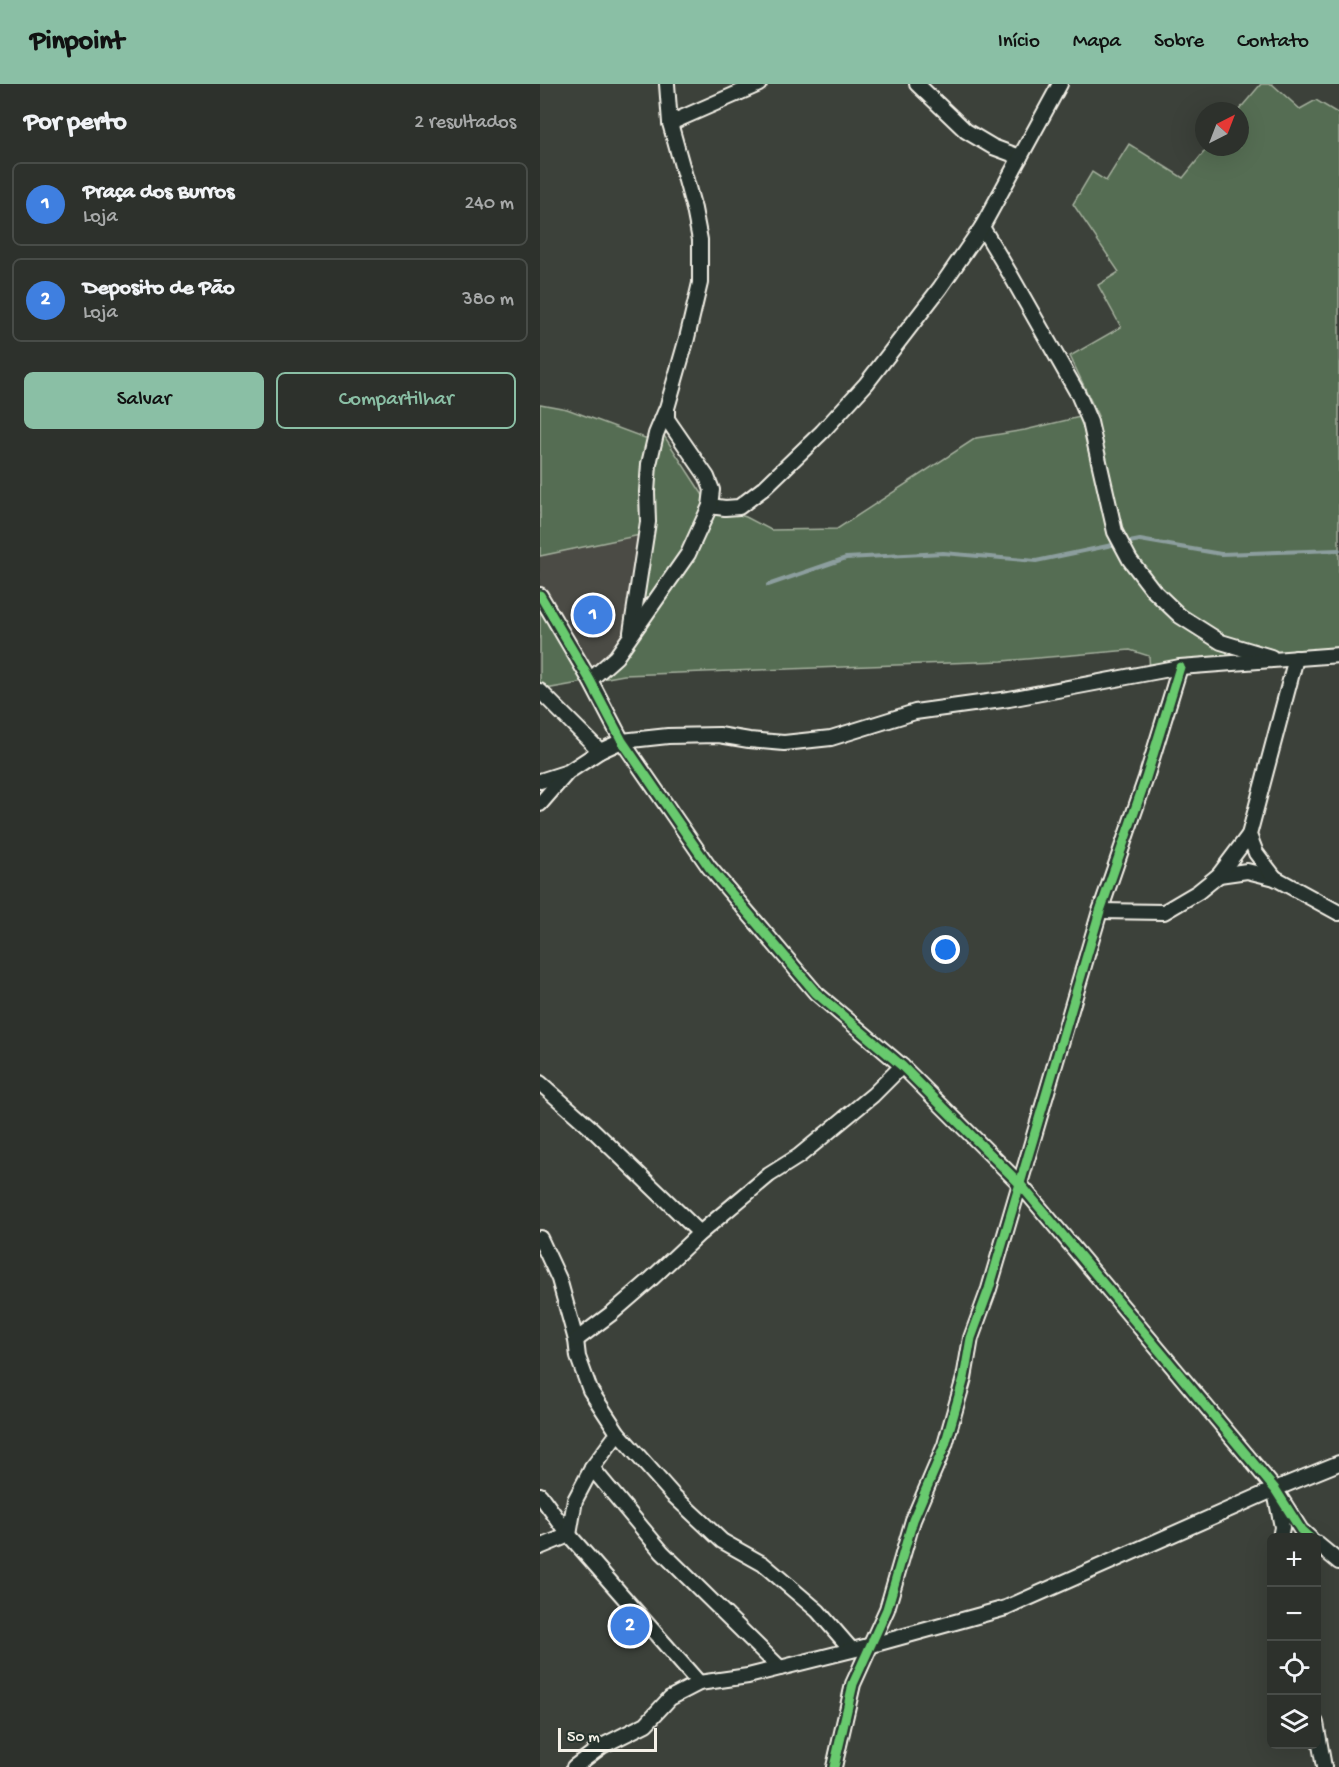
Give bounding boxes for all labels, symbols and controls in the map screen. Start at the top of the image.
text: Pinpoint [30,26,124,59]
text: Início [998,30,1040,55]
text: Mapa [1073,30,1121,55]
text: Sobre [1154,30,1204,55]
text: Contato [1237,30,1309,55]
north arrow [1195,102,1249,156]
text: Por perto [24,108,127,139]
text: 2 resultados [414,112,516,135]
text: Praça dos Burros [83,180,234,206]
text: 1 [41,193,50,216]
text: 240 m [464,193,514,216]
text: Loja [83,206,118,229]
text: Deposito de Pão [83,276,235,302]
text: 2 [41,289,50,312]
text: 380 m [462,289,514,312]
text: Loja [83,302,118,325]
button: Salvar [24,372,264,429]
button: Compartilhar [276,372,516,429]
pin: 1 [574,592,612,638]
your location [931,935,960,964]
map controls [1267,1533,1321,1749]
button: + [1267,1533,1321,1587]
button: − [1267,1587,1321,1641]
pin: 2 [610,1604,650,1648]
button: locate [1267,1641,1321,1695]
button: layers [1267,1695,1321,1749]
scale bar [558,1725,657,1752]
text: 50 m [567,1729,600,1748]

